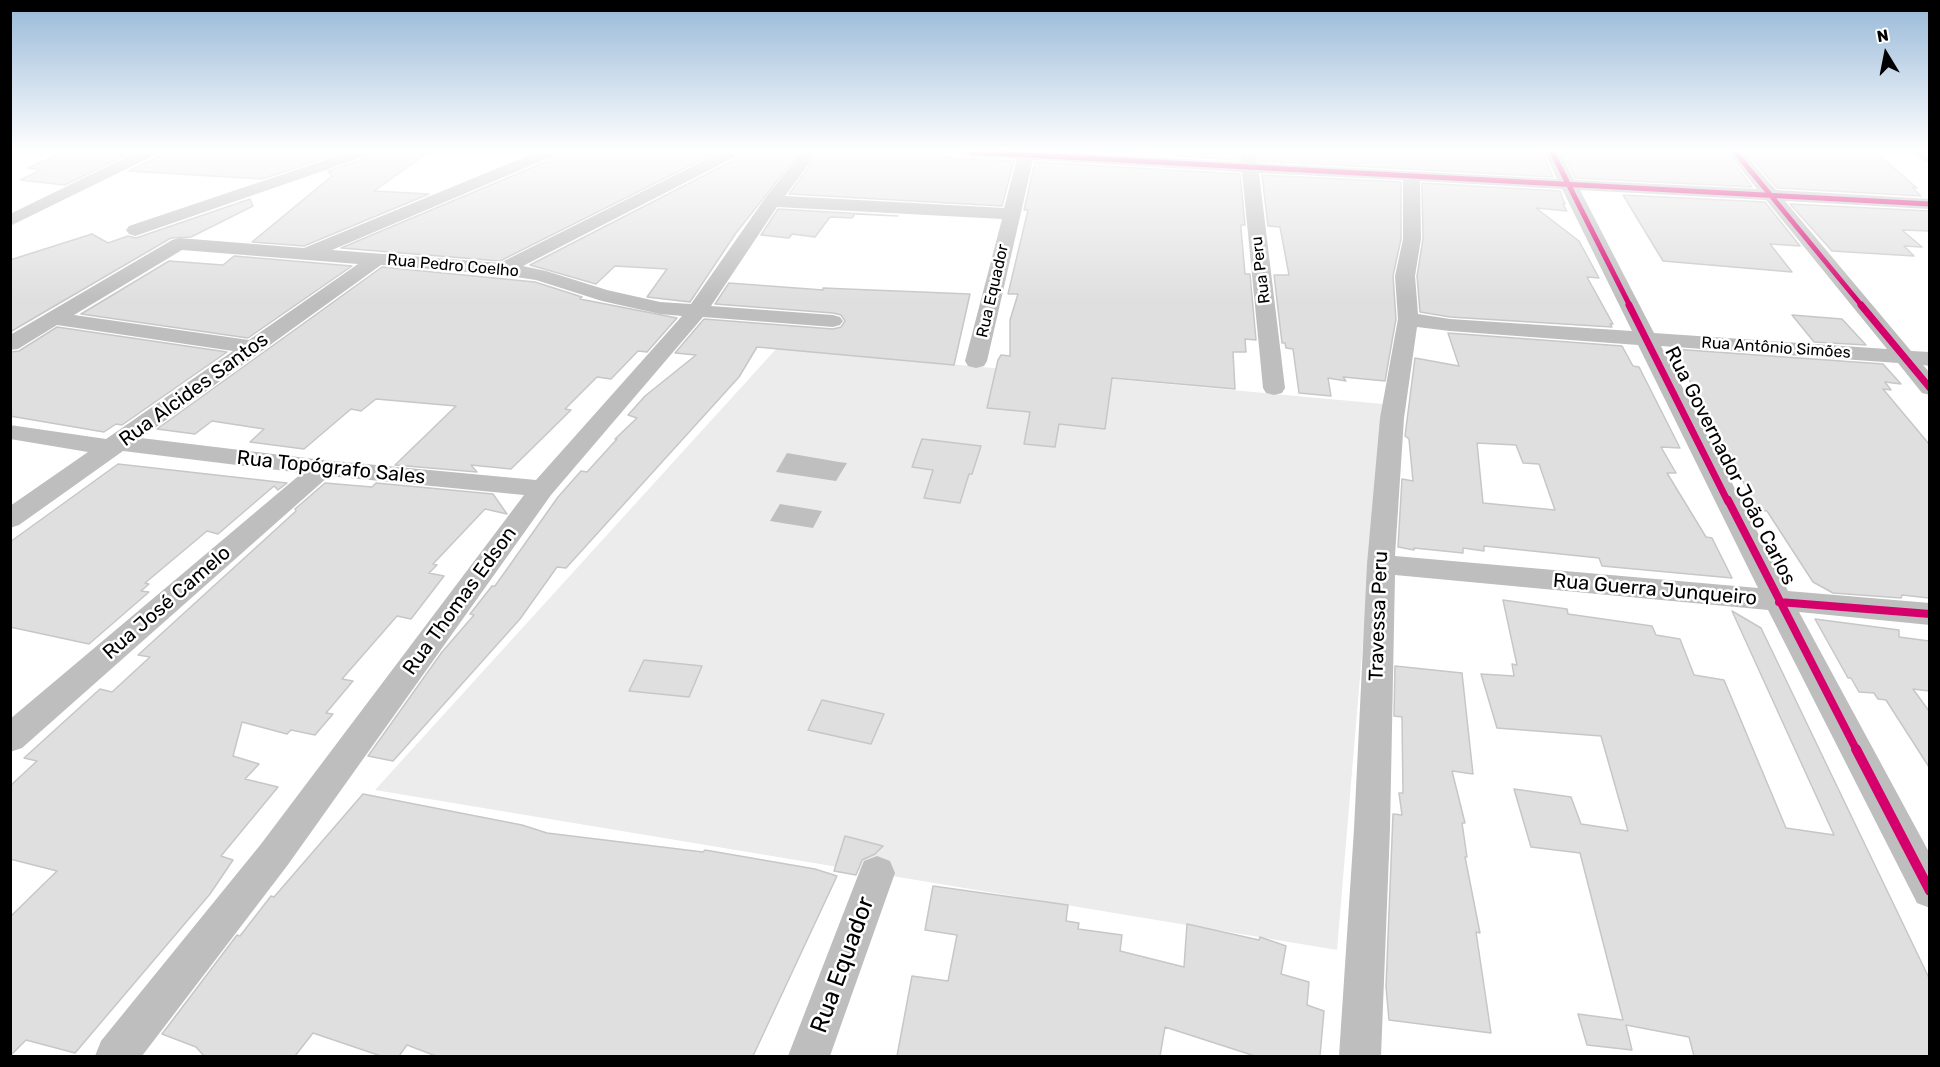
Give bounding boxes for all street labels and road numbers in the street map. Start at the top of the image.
street label: Rua Peru [1247,235,1275,305]
street label: Rua Equador [973,242,1013,340]
street label: Rua Pedro Coelho [386,251,520,281]
street label: Rua Alcides Santos [115,328,273,452]
street label: Rua Antônio Simões [1701,333,1851,363]
street label: Rua Governador João Carlos [1659,343,1801,589]
street label: Rua Topógrafo Sales [235,446,427,490]
street label: Rua Thomas Edson [398,522,522,680]
street label: Rua José Camelo [98,541,236,665]
street label: Travessa Peru [1365,551,1393,681]
street label: Rua Guerra Junqueiro [1552,569,1758,611]
street label: Rua Equador [805,893,881,1037]

